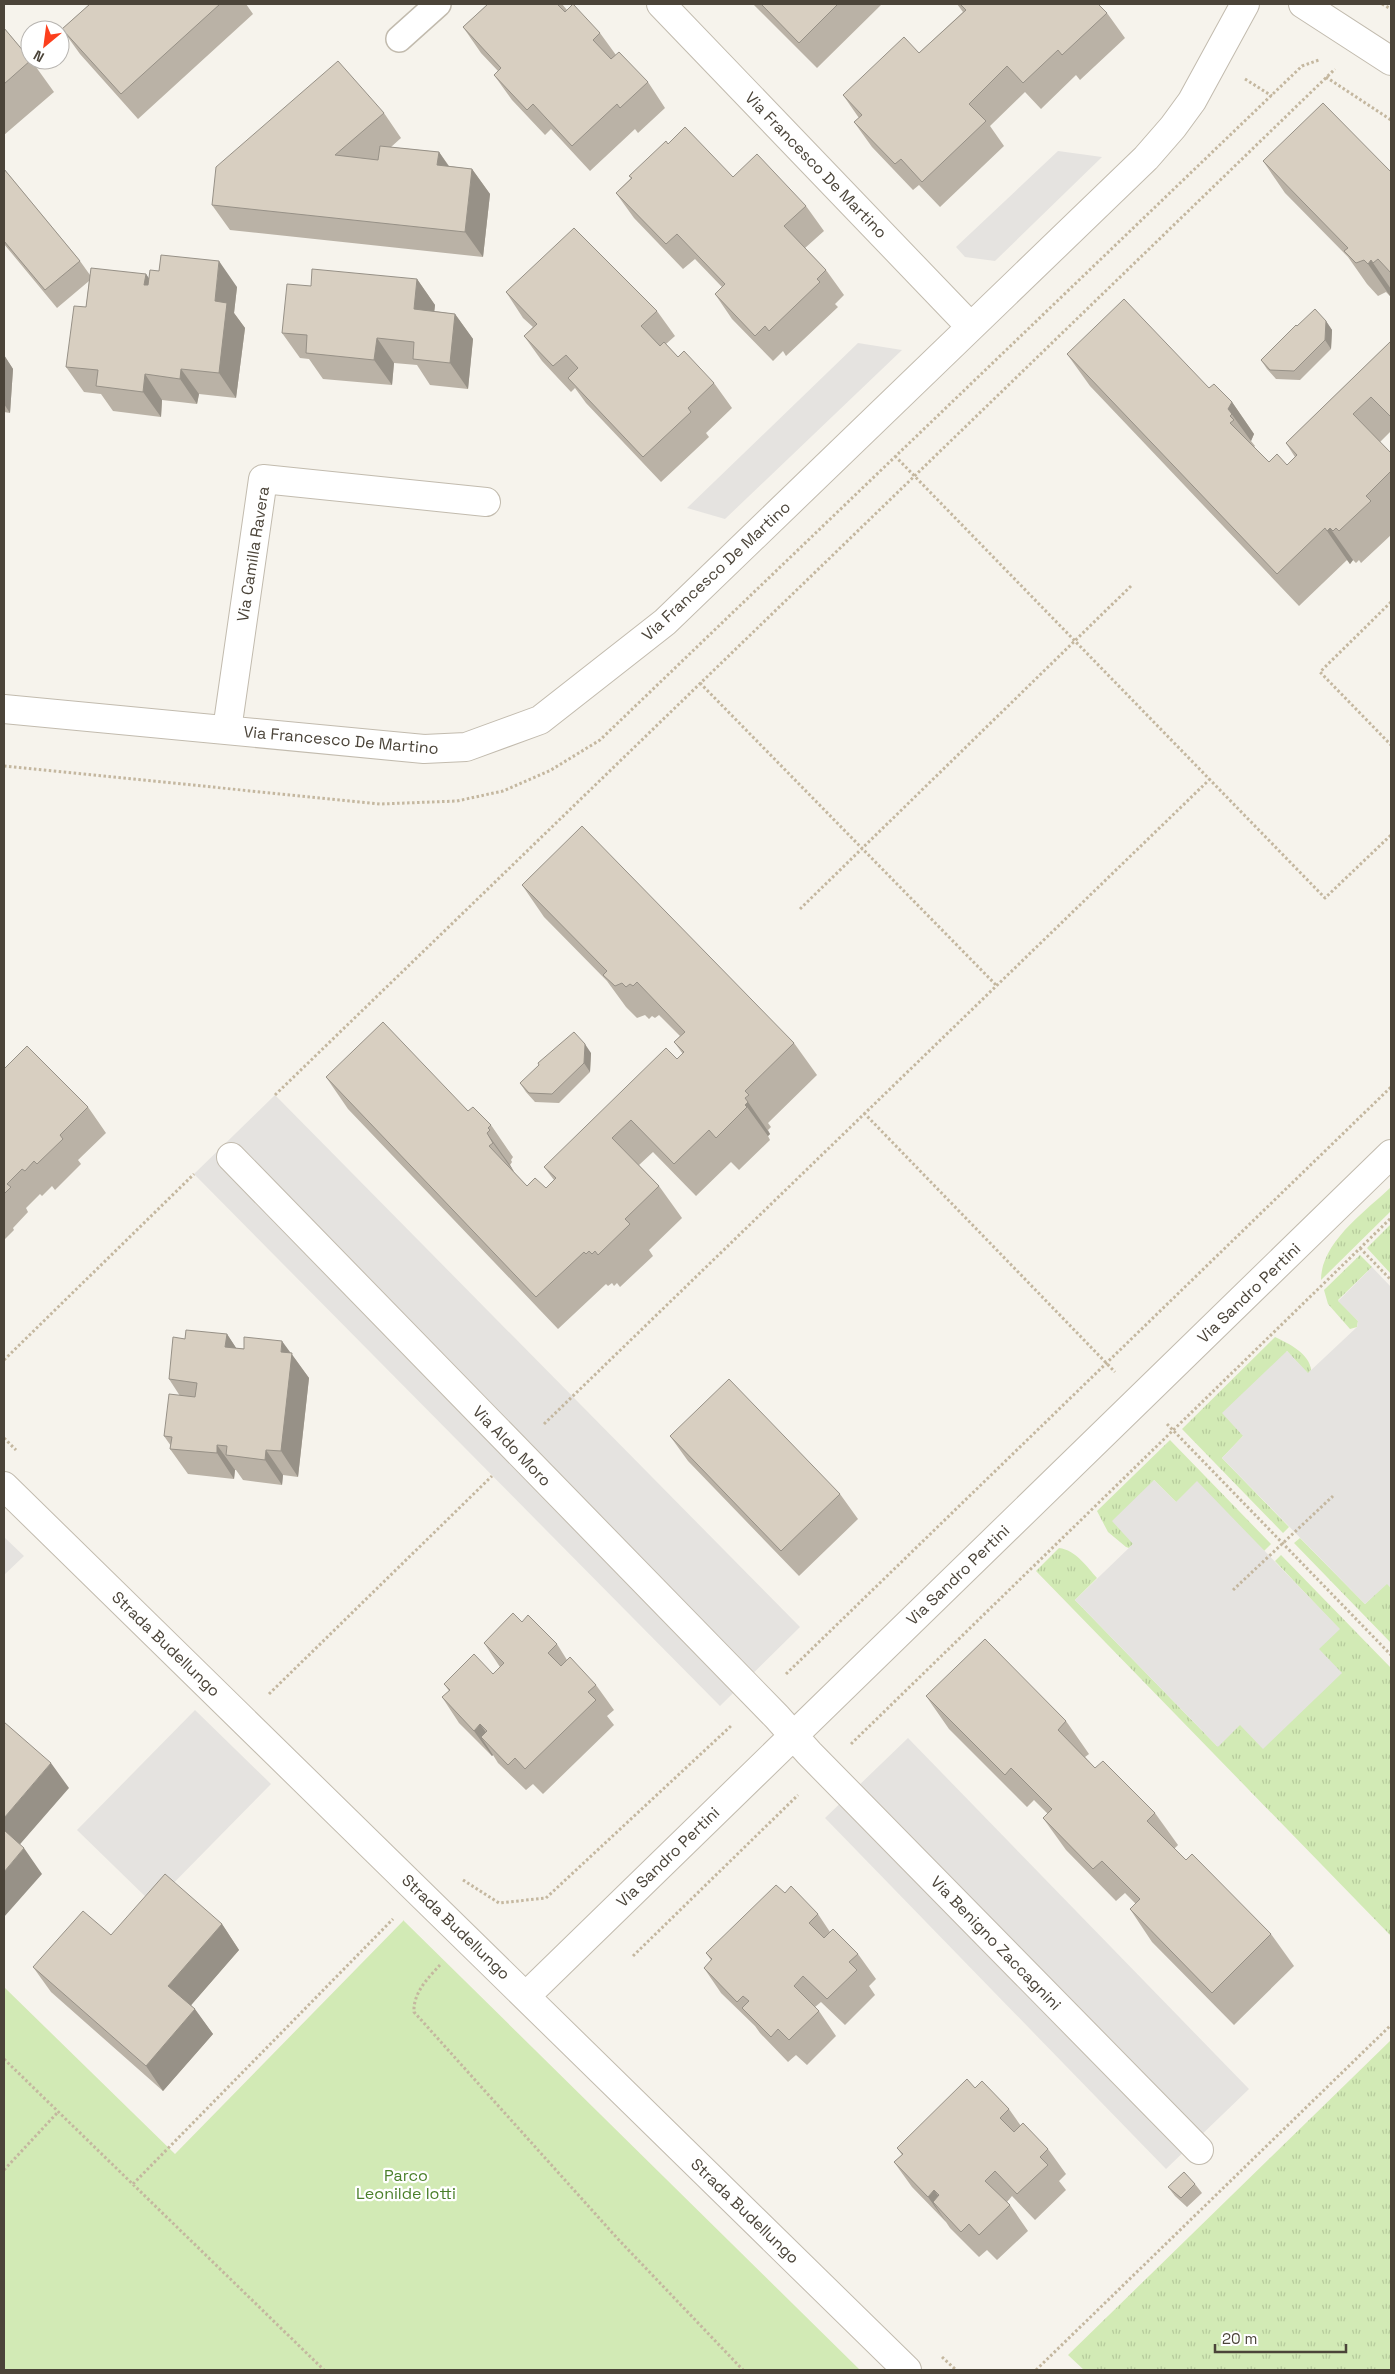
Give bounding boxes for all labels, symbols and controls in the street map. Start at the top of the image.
north arrow [20,20,70,70]
text: N [30,46,47,67]
street label: Via Francesco De Martino [740,87,892,243]
street label: Via Camilla Ravera [232,485,274,623]
street label: Via Francesco De Martino [637,497,795,645]
street label: Via Francesco De Martino [243,721,439,759]
street label: Via Sandro Pertini [1193,1238,1305,1348]
street label: Via Aldo Moro [468,1401,556,1491]
street label: Via Sandro Pertini [902,1520,1014,1630]
street label: Strada Budellungo [107,1587,225,1701]
street label: Via Sandro Pertini [612,1802,724,1912]
street label: Strada Budellungo [397,1870,515,1984]
street label: Via Benigno Zaccagnini [926,1871,1066,2015]
street label: Strada Budellungo [686,2154,804,2268]
park label: Parco Leonilde Iotti [356,2165,456,2204]
scale bar [1215,2322,1346,2354]
text: 20 m [1222,2329,1257,2348]

